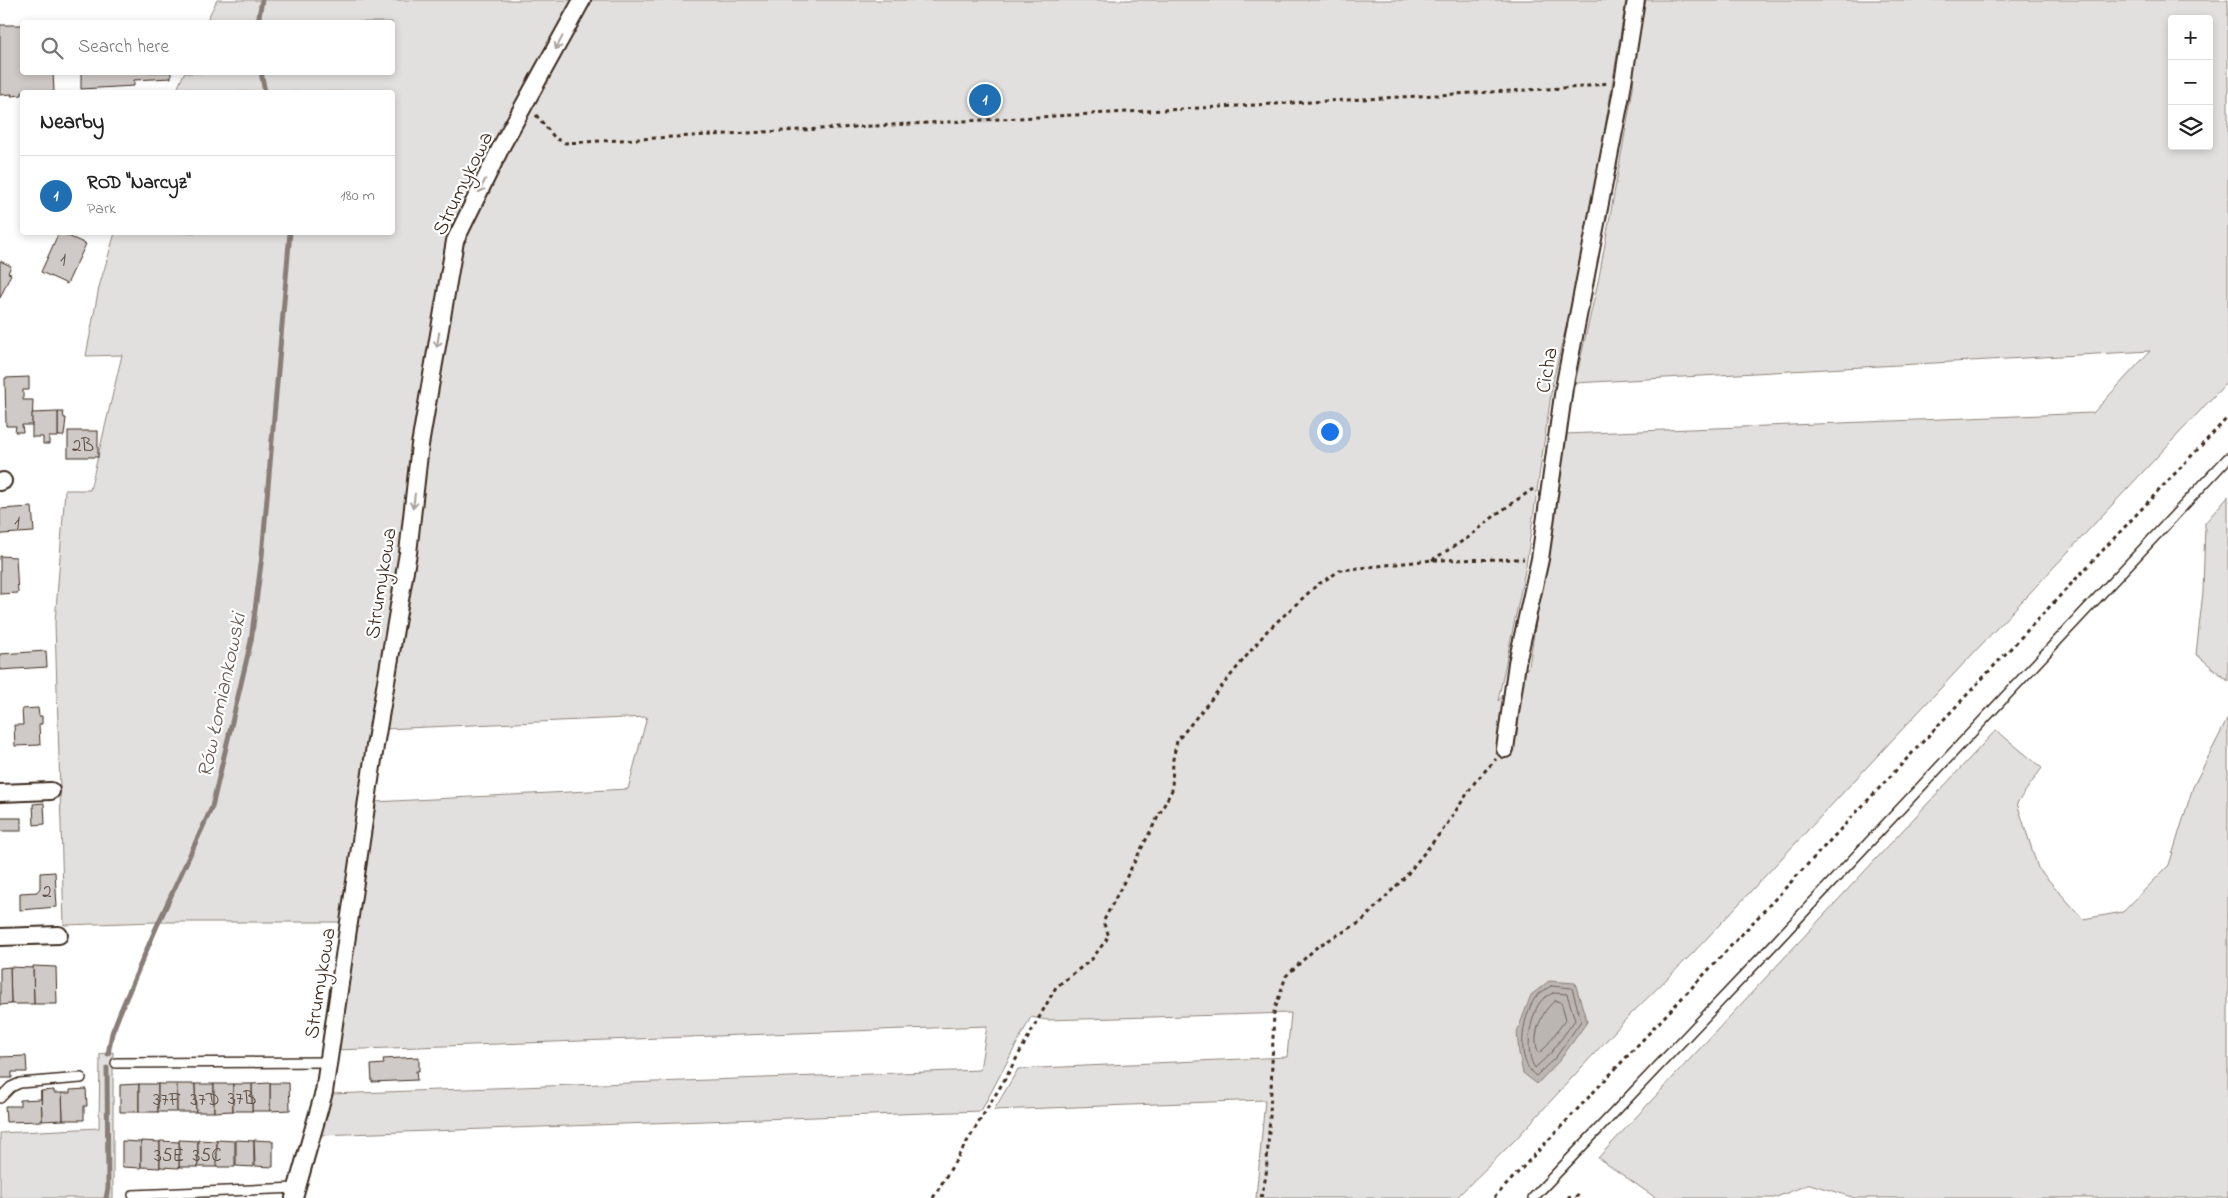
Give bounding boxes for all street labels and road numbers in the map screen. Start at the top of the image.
street label: Strumykowa [426,127,504,242]
street label: Cicha [1529,345,1567,396]
street label: Strumykowa [358,526,408,641]
street label: Strumykowa [297,926,347,1041]

